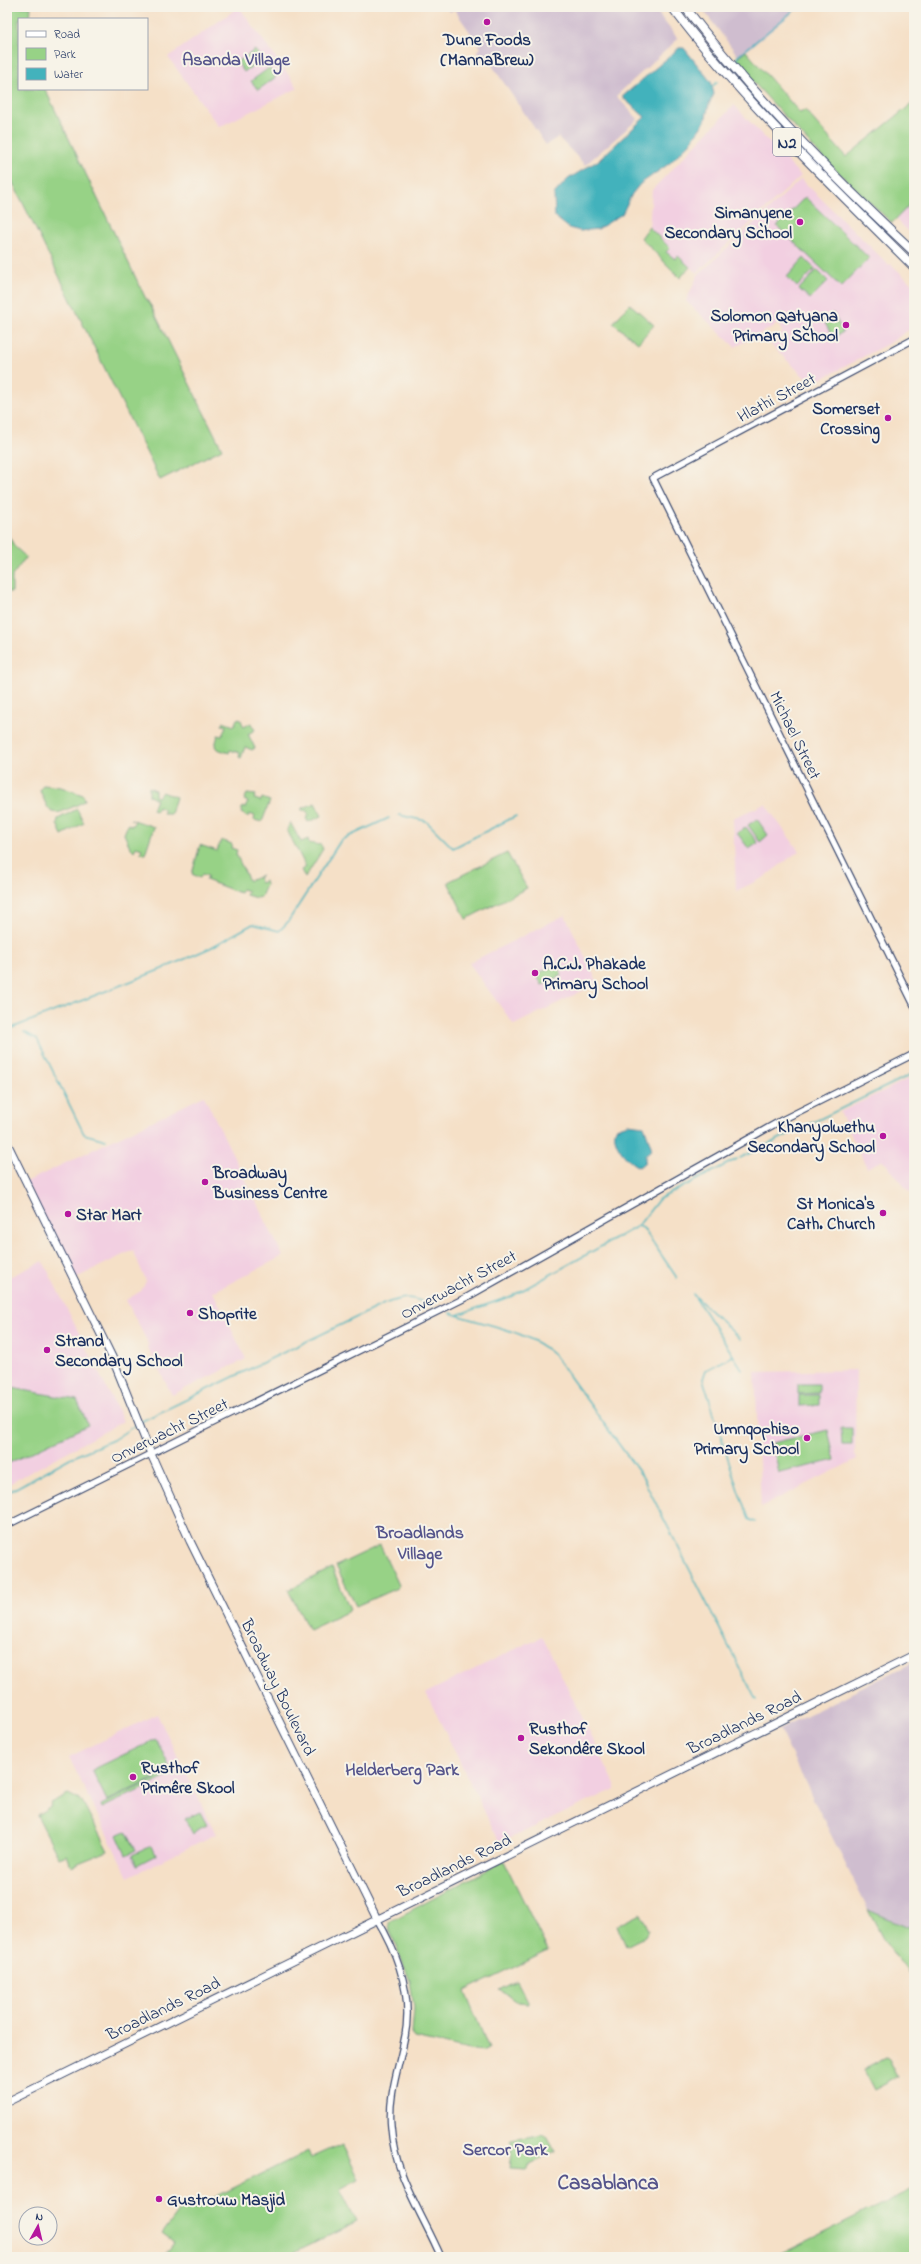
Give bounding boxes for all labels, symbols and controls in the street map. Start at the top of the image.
marker: Dune Foods (MannaBrew) [482,17,492,27]
legend [18,18,148,90]
text: Road [54,26,80,44]
place label: Dune Foods (MannaBrew) [440,28,534,73]
text: Park [54,46,76,64]
district label: Asanda Village [182,48,291,75]
text: Water [54,66,83,84]
road number: N2 [773,128,801,156]
place label: Simanyene Secondary School [664,201,793,248]
marker: Simanyene Secondary School [795,217,805,227]
place label: Solomon Qatyana Primary School [710,304,838,351]
marker: Solomon Qatyana Primary School [841,320,851,330]
street label: Hlathi Street [733,367,821,430]
place label: Somerset Crossing [812,397,880,444]
marker: Somerset Crossing [883,413,893,423]
street label: Michael Street [762,687,827,784]
place label: A.C.J. Phakade Primary School [543,952,648,999]
marker: A.C.J. Phakade Primary School [530,968,540,978]
place label: Khanyolwethu Secondary School [747,1115,875,1162]
marker: Khanyolwethu Secondary School [878,1131,888,1141]
place label: Broadway Business Centre [212,1161,329,1206]
marker: Broadway Business Centre [200,1177,210,1187]
place label: St Monica's Cath. Church [787,1192,875,1237]
place label: Star Mart [76,1203,142,1228]
marker: St Monica's Cath. Church [878,1208,888,1218]
marker: Star Mart [63,1209,73,1219]
street label: Onverwacht Street [396,1244,521,1326]
place label: Shoprite [198,1302,258,1327]
marker: Shoprite [185,1308,195,1318]
place label: Strand Secondary School [55,1329,183,1376]
marker: Strand Secondary School [42,1345,52,1355]
street label: Onverwacht Street [107,1392,233,1471]
place label: Umnqophiso Primary School [694,1417,799,1464]
marker: Umnqophiso Primary School [802,1433,812,1443]
district label: Broadlands Village [375,1521,464,1569]
street label: Broadway Boulevard [232,1614,322,1761]
street label: Broadlands Road [682,1685,806,1762]
place label: Rusthof Sekondêre Skool [529,1717,645,1762]
marker: Rusthof Sekondêre Skool [516,1733,526,1743]
place label: Rusthof Primêre Skool [141,1756,235,1801]
district label: Helderberg Park [345,1758,460,1785]
marker: Rusthof Primêre Skool [128,1772,138,1782]
street label: Broadlands Road [392,1828,516,1905]
street label: Broadlands Road [101,1971,225,2048]
district label: Sercor Park [462,2138,549,2164]
district label: Casablanca [557,2169,659,2199]
place label: Gustrouw Masjid [167,2188,285,2213]
marker: Gustrouw Masjid [154,2194,164,2204]
north arrow [18,2206,58,2246]
text: N [34,2209,44,2226]

